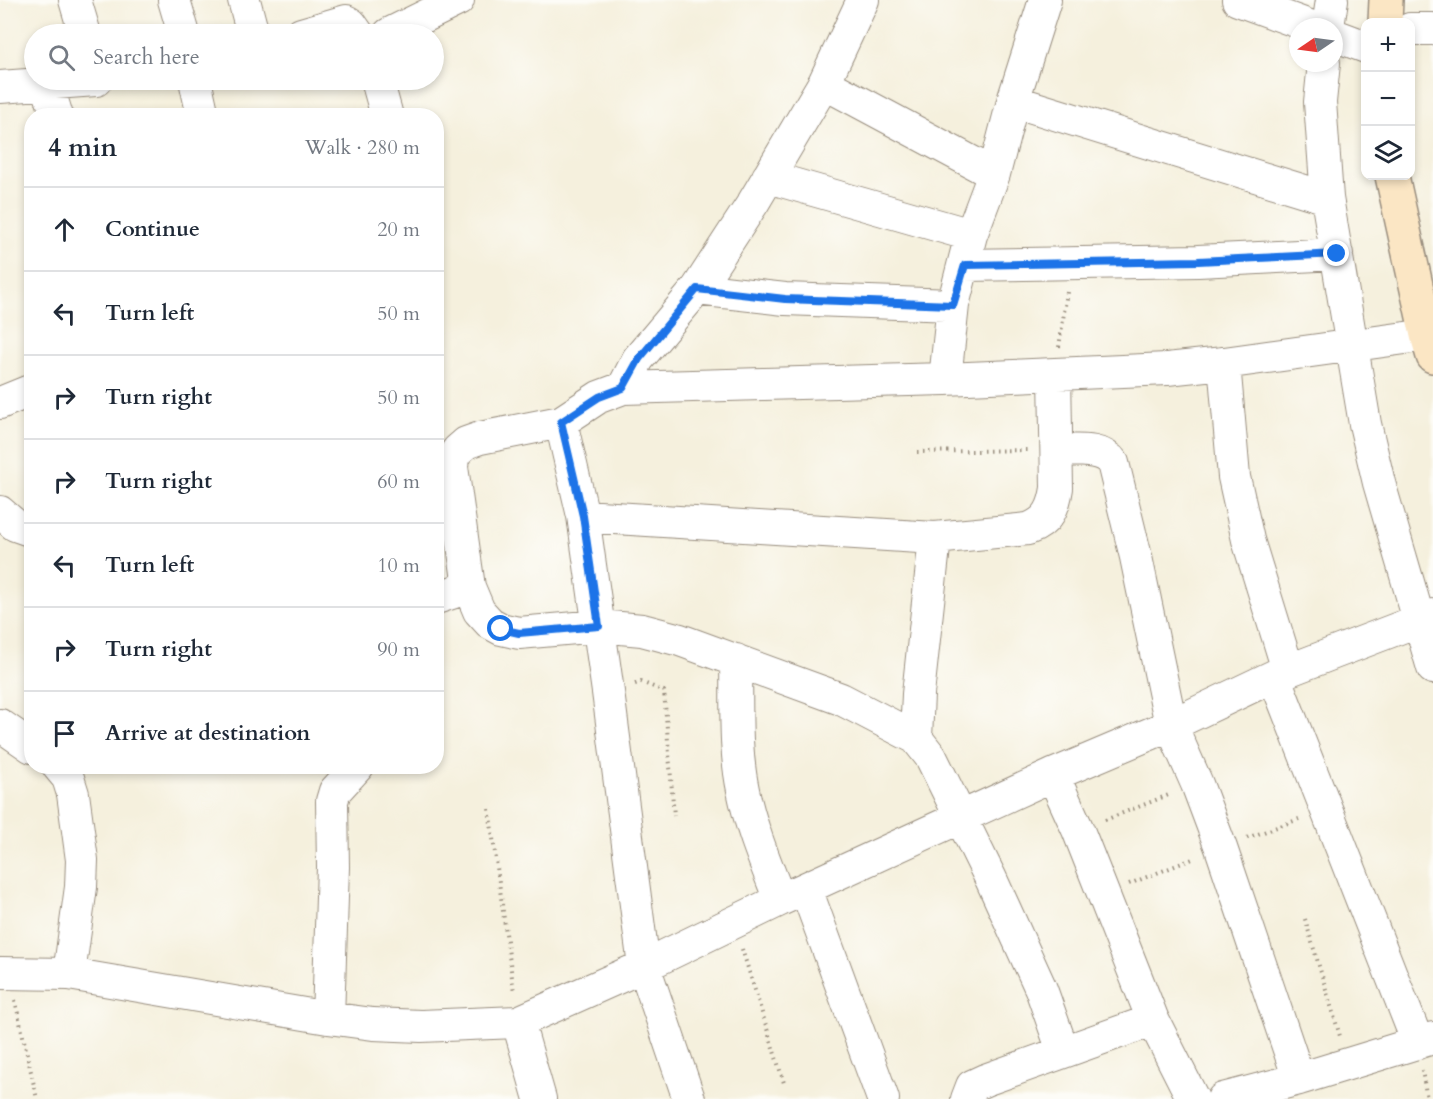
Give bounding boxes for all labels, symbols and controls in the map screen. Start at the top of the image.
north arrow [1289,18,1343,72]
map controls [1361,18,1415,180]
button: + [1361,18,1415,72]
search box [24,24,444,90]
icon: search [45,41,78,74]
text: Search here [93,42,200,72]
button: − [1361,72,1415,126]
button: layers [1361,126,1415,180]
text: 4 min [48,130,117,165]
text: Walk · 280 m [305,134,420,161]
icon: ahead [48,213,81,246]
text: Continue [105,214,200,244]
text: 20 m [377,216,420,243]
route end [1323,240,1349,266]
icon: left [48,297,81,330]
text: Turn left [105,298,194,328]
text: 50 m [377,300,420,327]
icon: right [48,381,81,414]
text: Turn right [105,382,212,412]
text: 50 m [377,384,420,411]
icon: right [48,465,81,498]
text: Turn right [105,466,212,496]
text: 60 m [377,468,420,495]
icon: left [48,549,81,582]
text: Turn left [105,550,194,580]
text: 10 m [377,552,420,579]
route start [487,615,513,641]
icon: right [48,633,81,666]
text: Turn right [105,634,212,664]
text: 90 m [377,636,420,663]
icon: arrive [48,717,81,750]
text: Arrive at destination [105,718,310,748]

